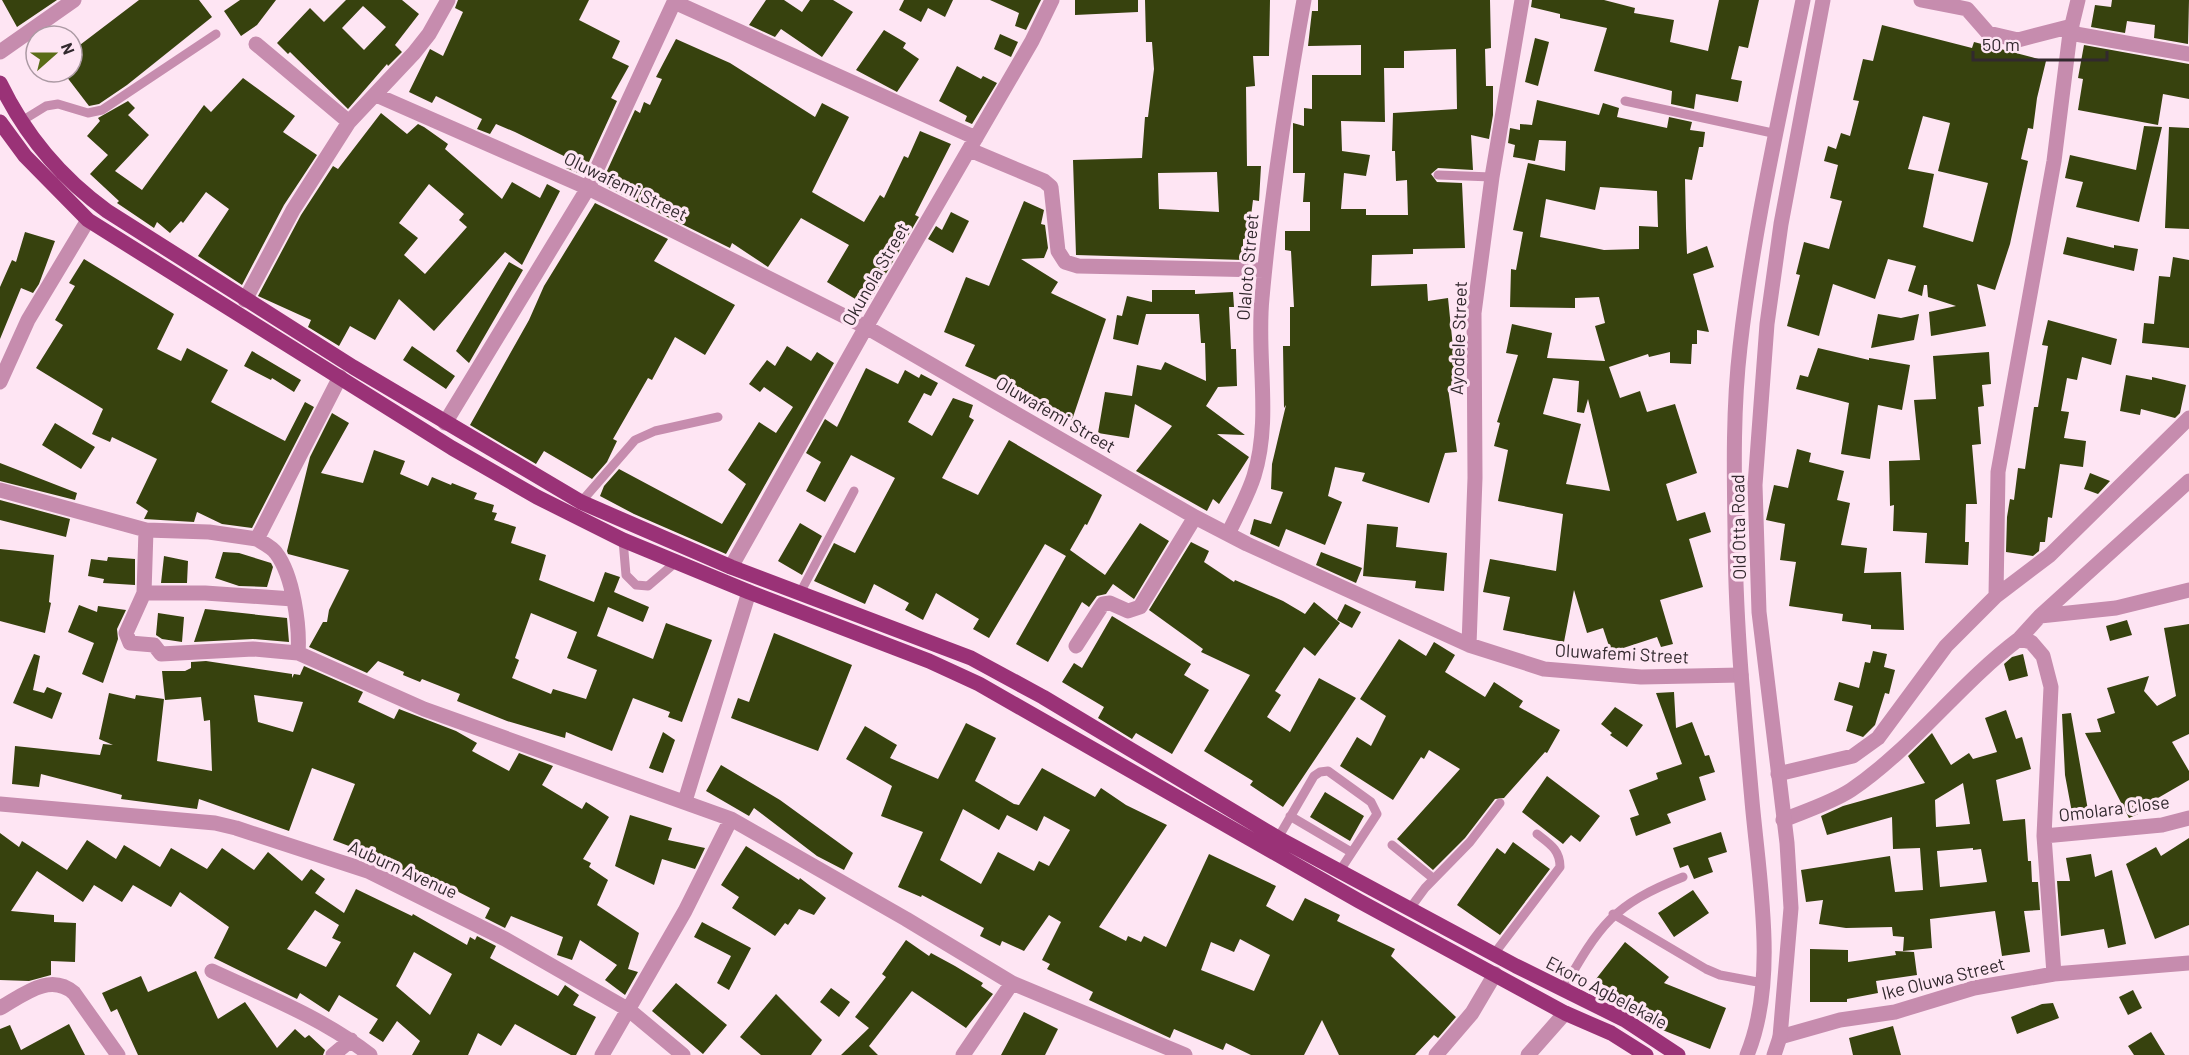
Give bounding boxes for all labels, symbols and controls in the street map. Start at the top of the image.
north arrow [24,24,84,84]
scale bar [1973,24,2106,62]
text: 50 m [1982,33,2020,55]
text: N [58,40,79,57]
street label: Oluwafemi Street [561,147,691,225]
street label: Olaloto Street [1231,213,1263,321]
street label: Okunola Street [837,219,913,329]
street label: Ayodele Street [1445,281,1471,395]
street label: Oluwafemi Street [992,371,1120,457]
street label: Old Otta Road [1726,474,1750,580]
street label: Oluwafemi Street [1554,639,1690,667]
street label: Omolara Close [2057,790,2171,826]
street label: Auburn Avenue [345,835,461,903]
street label: Ekoro Agbelekale [1543,951,1671,1033]
street label: Ike Oluwa Street [1879,952,2007,1004]

